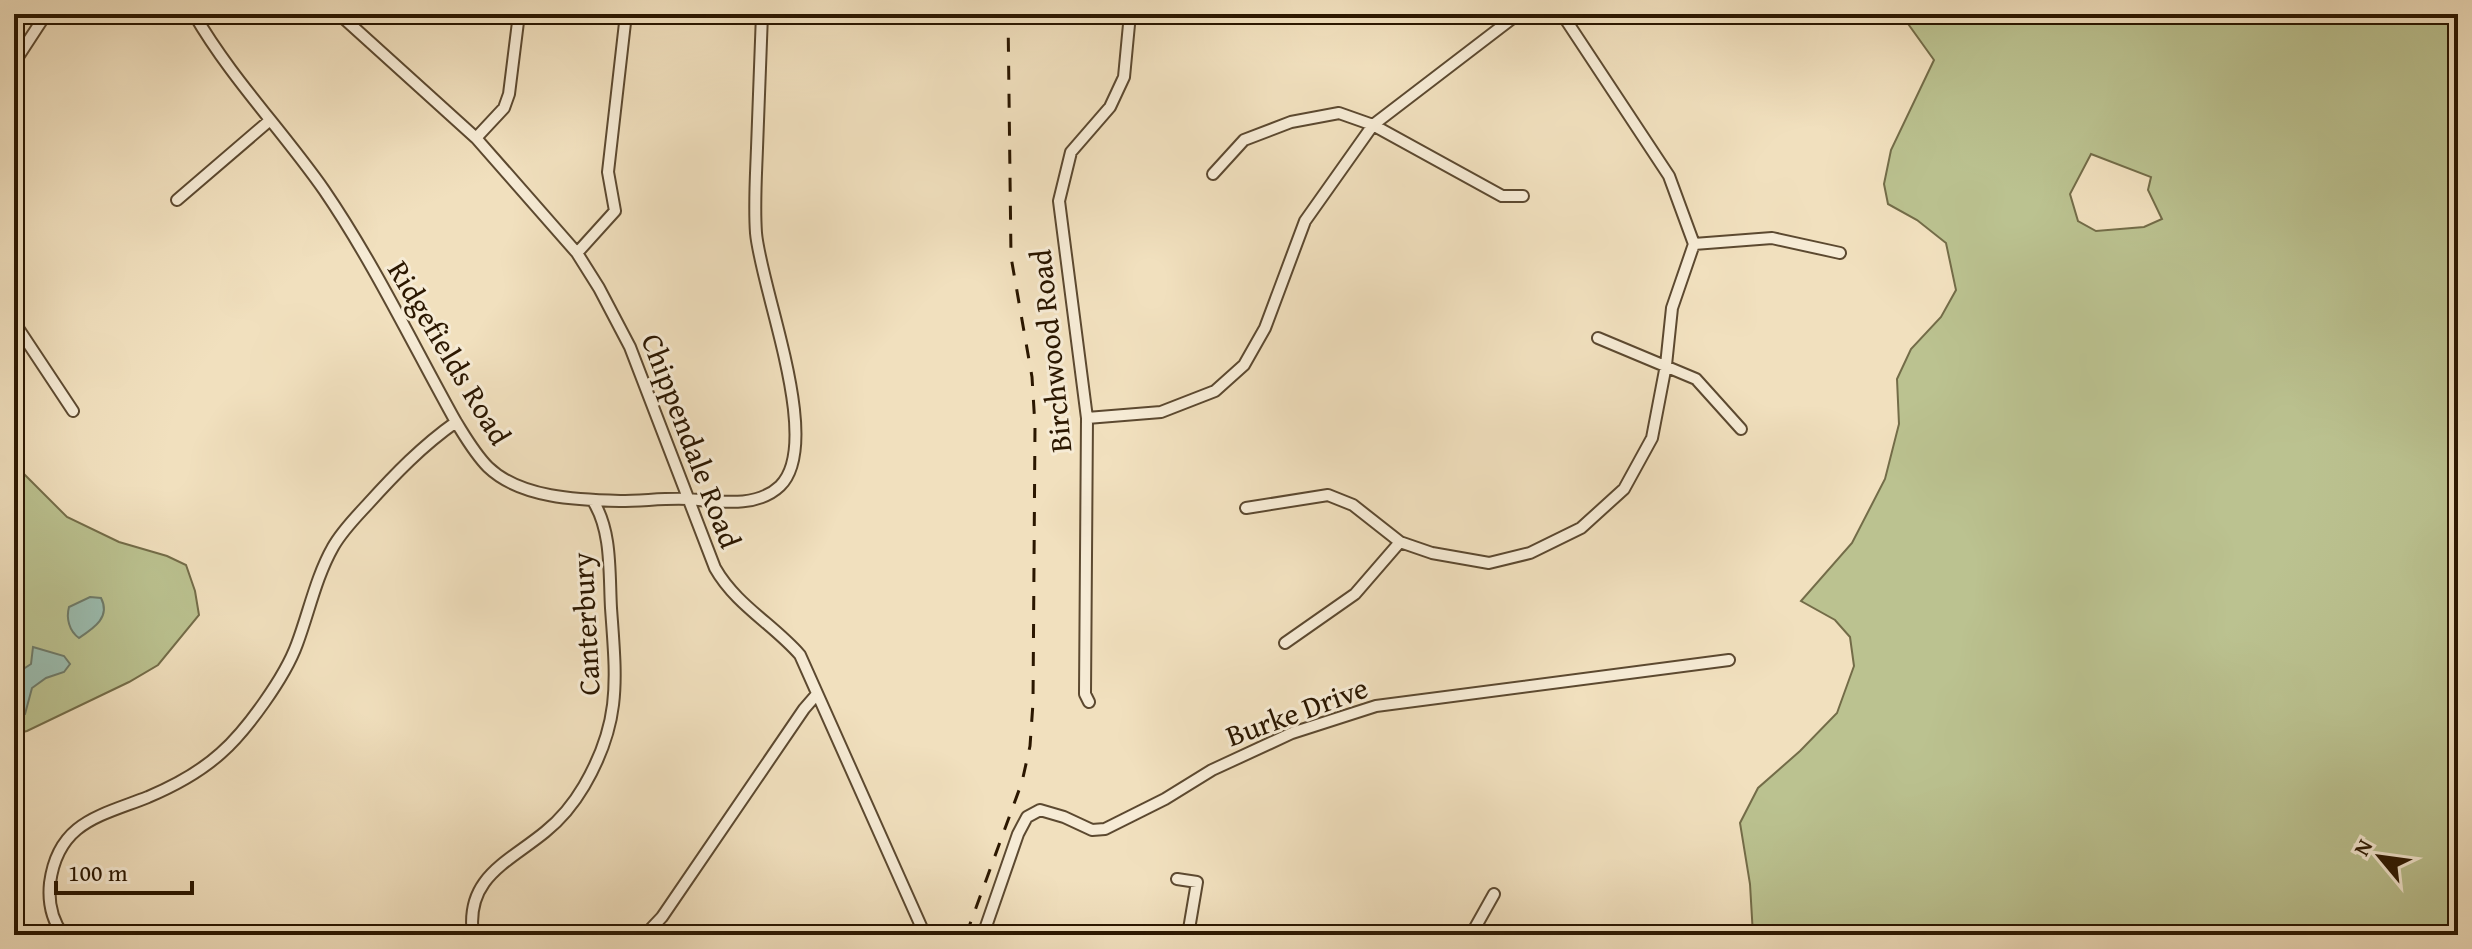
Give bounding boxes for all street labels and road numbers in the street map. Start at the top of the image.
street label: Birchwood Road [1017,247,1083,455]
street label: Ridgefields Road [377,252,522,453]
street label: Chippendale Road [631,327,753,554]
street label: Canterbury [559,551,611,697]
street label: Burke Drive [1219,665,1374,757]

